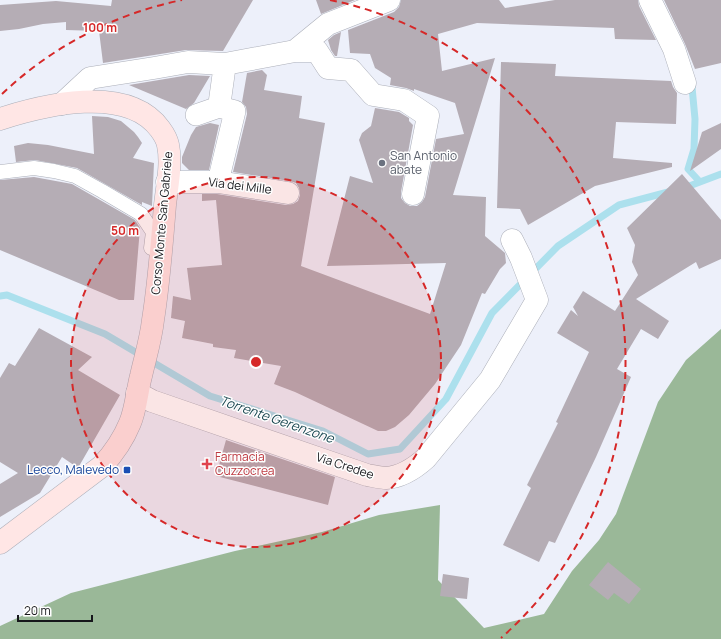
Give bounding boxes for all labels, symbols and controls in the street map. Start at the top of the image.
text: 100 m [83,19,117,36]
place label: San Antonio abate [390,147,457,178]
street label: Corso Monte San Gabriele [147,151,176,295]
marker: San Antonio abate [377,158,387,168]
street label: Via dei Mille [207,173,273,198]
text: 50 m [111,222,139,239]
centre of rings [249,355,263,369]
water label: Torrente Gerenzone [217,391,338,447]
place label: Farmacia Cuzzocrea [215,448,274,479]
street label: Via Credee [314,448,376,483]
marker: Farmacia Cuzzocrea [202,459,212,469]
place label: Lecco, Malevedo [27,461,119,478]
marker: Lecco, Malevedo [122,465,132,475]
scale bar [18,597,92,623]
text: 20 m [24,602,51,619]

